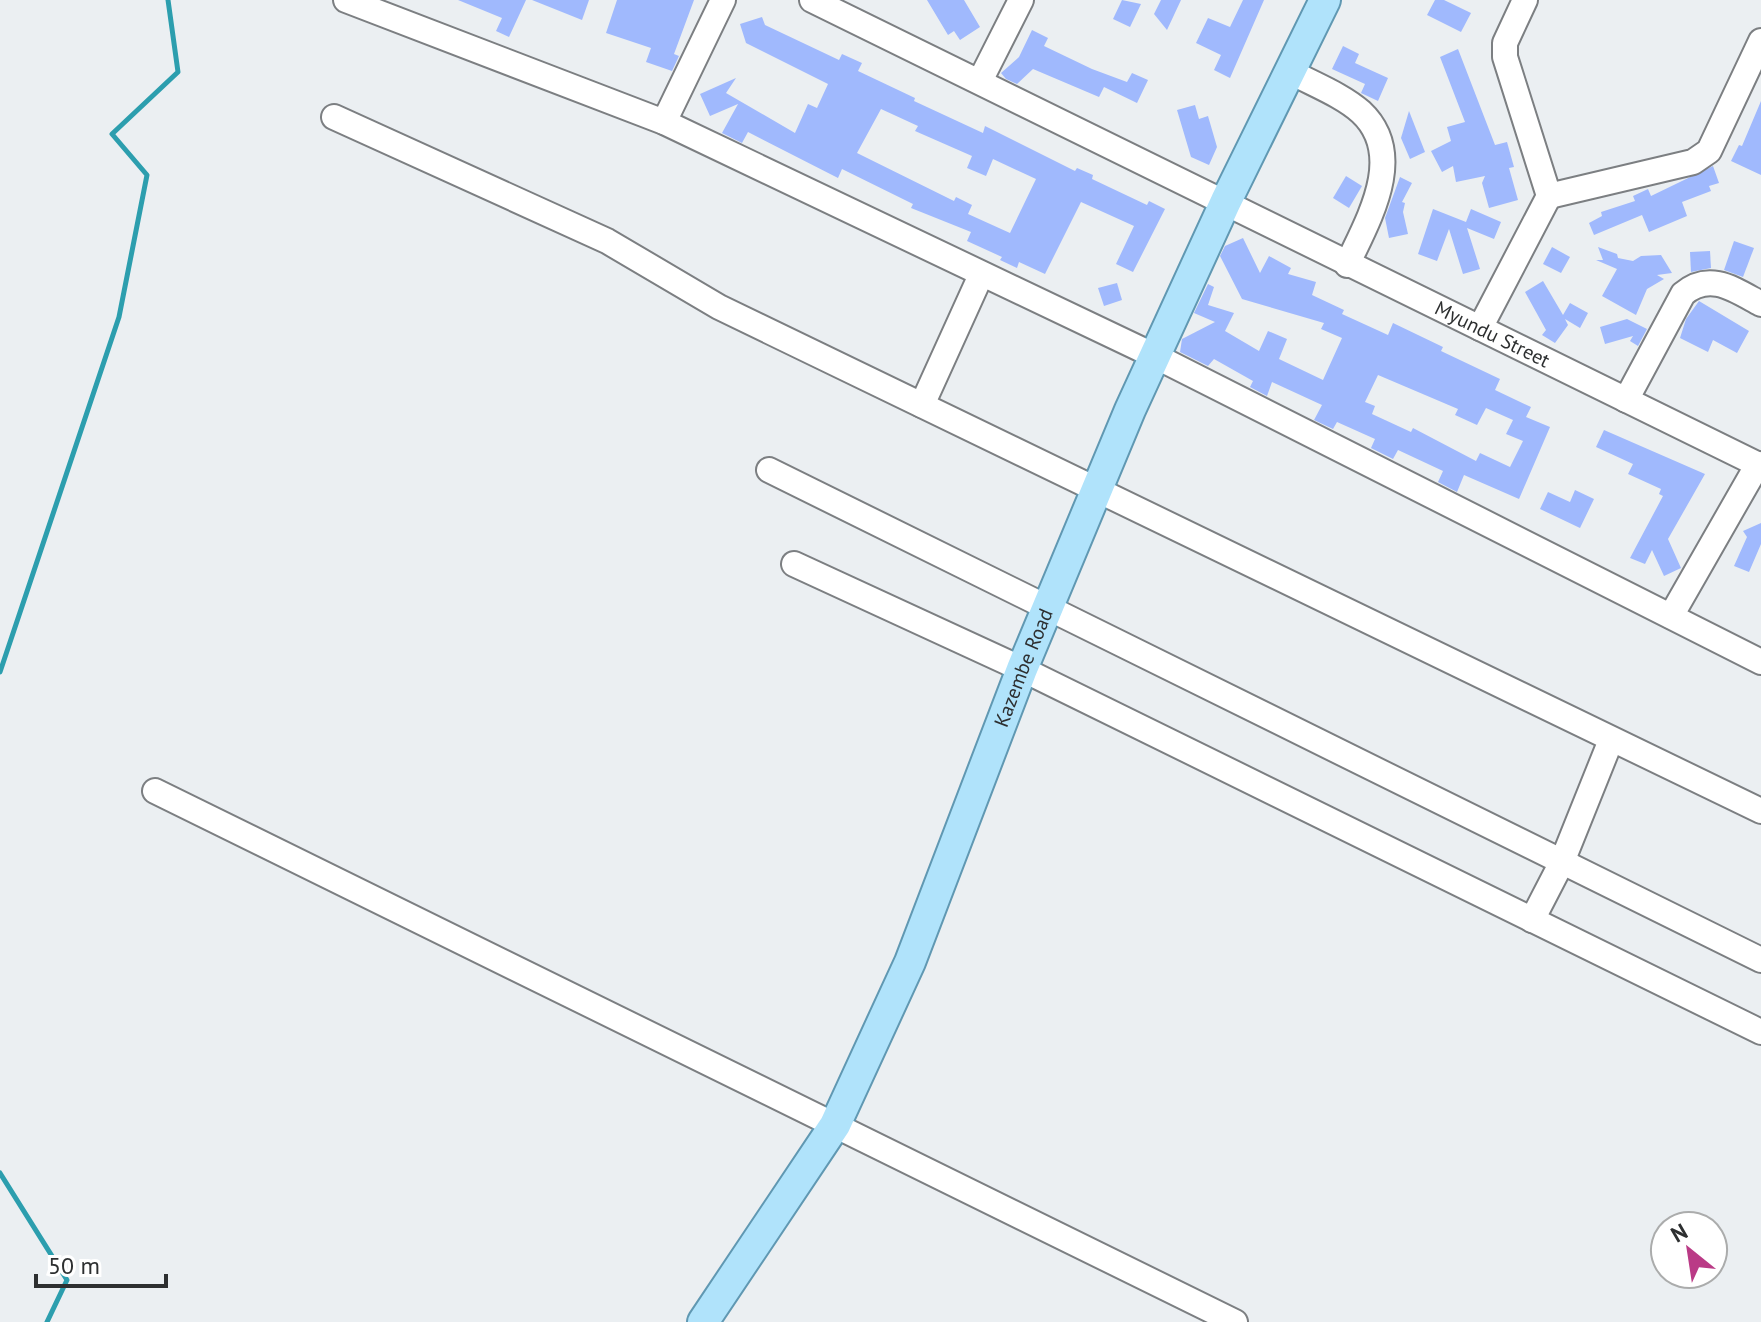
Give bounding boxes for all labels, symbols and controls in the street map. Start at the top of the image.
street label: Myundu Street [1431,295,1554,373]
street label: Kazembe Road [988,605,1059,731]
north arrow [1649,1210,1729,1290]
text: N [1666,1217,1692,1248]
scale bar [36,1238,166,1288]
text: 50 m [48,1250,100,1281]

